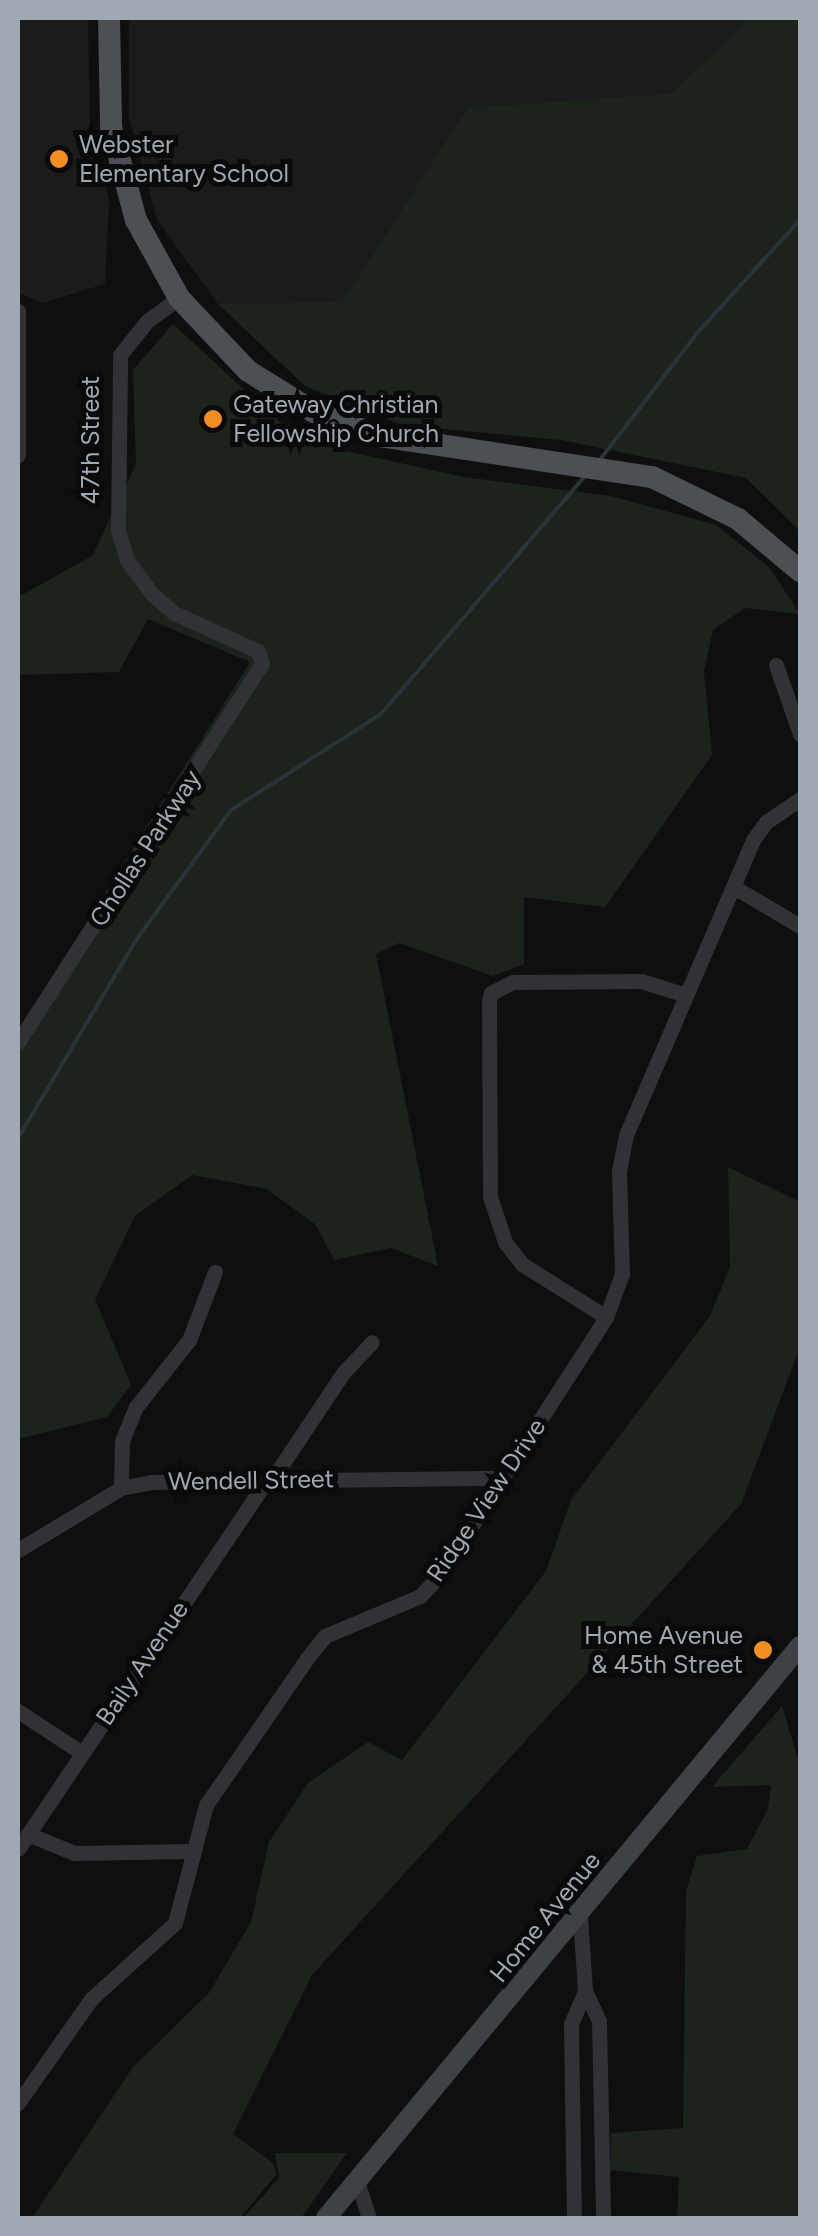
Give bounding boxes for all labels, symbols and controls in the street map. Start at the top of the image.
place label: Webster Elementary School [79,130,289,189]
marker: Webster Elementary School [48,148,70,170]
street label: 47th Street [75,376,105,504]
place label: Gateway Christian Fellowship Church [233,390,439,449]
marker: Gateway Christian Fellowship Church [202,408,224,430]
street label: Chollas Parkway [83,764,207,932]
street label: Ridge View Drive [420,1413,552,1587]
street label: Wendell Street [168,1464,334,1496]
street label: Baily Avenue [90,1595,194,1731]
place label: Home Avenue & 45th Street [584,1621,743,1680]
marker: Home Avenue & 45th Street [752,1639,774,1661]
street label: Home Avenue [483,1846,607,1988]

